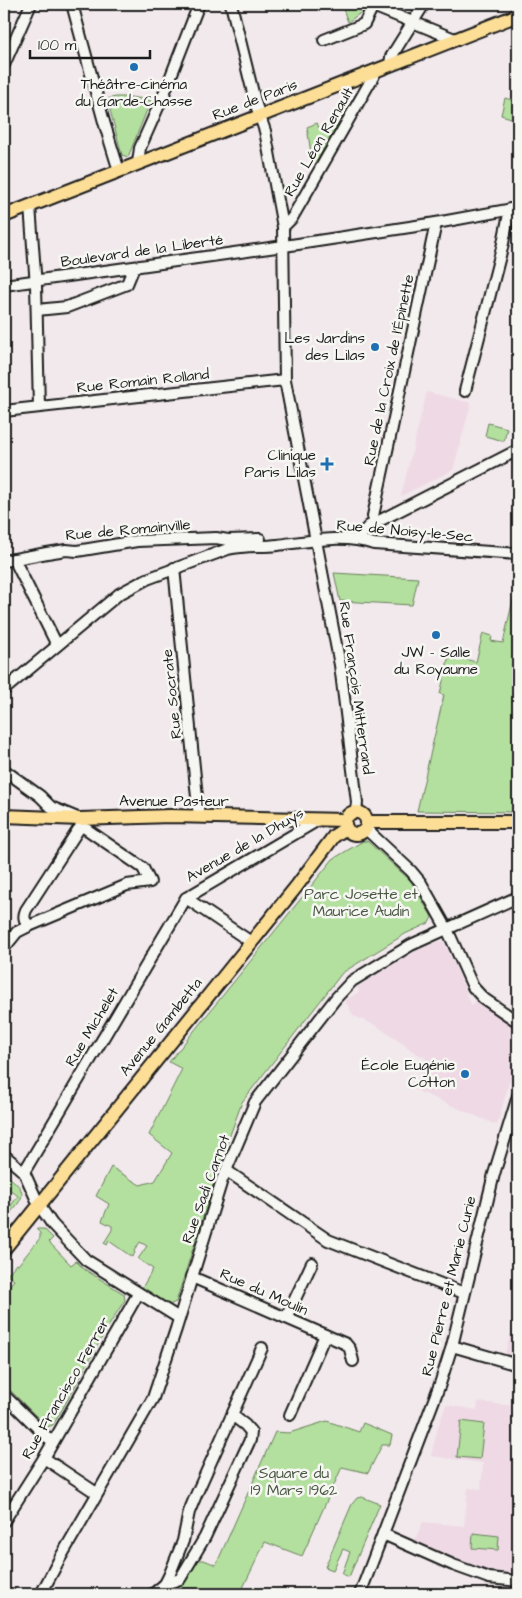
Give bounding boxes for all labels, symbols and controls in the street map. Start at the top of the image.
scale bar [30,28,150,60]
text: 100 m [38,35,77,56]
marker: Théâtre-cinéma du Garde-Chasse [128,61,140,73]
place label: Théâtre-cinéma du Garde-Chasse [76,74,192,112]
street label: Rue de Paris [209,74,301,126]
street label: Rue Léon Renault [279,84,359,200]
street label: Boulevard de la Liberté [59,229,225,273]
street label: Rue de la Croix de l'Épinette [358,273,420,467]
place label: Les Jardins des Lilas [284,328,365,366]
marker: Les Jardins des Lilas [369,341,381,353]
street label: Rue Romain Rolland [76,364,211,398]
place label: Clinique Paris Lilas [245,445,316,483]
marker: Clinique Paris Lilas [320,457,334,471]
street label: Rue de Romainville [65,514,191,546]
street label: Rue de Noisy-le-Sec [336,515,475,548]
street label: Rue François Mitterrand [333,600,379,776]
marker: JW - Salle du Royaume [430,629,442,641]
place label: JW - Salle du Royaume [394,642,478,681]
street label: Rue Socrate [157,648,187,740]
street label: Avenue Pasteur [119,791,229,812]
street label: Avenue de la Dhuys [182,802,309,888]
park label: Parc Josette et Maurice Audin [304,884,418,922]
street label: Avenue Gambetta [115,973,207,1081]
street label: Rue Michelet [60,984,124,1070]
place label: École Eugénie Cotton [361,1055,455,1093]
marker: École Eugénie Cotton [459,1068,471,1080]
street label: Rue Sadi Carnot [177,1132,235,1246]
street label: Rue Pierre et Marie Curie [416,1194,482,1378]
street label: Rue du Moulin [217,1263,312,1321]
street label: Rue Francisco Ferrer [17,1313,115,1463]
park label: Square du 19 Mars 1962 [251,1463,338,1501]

